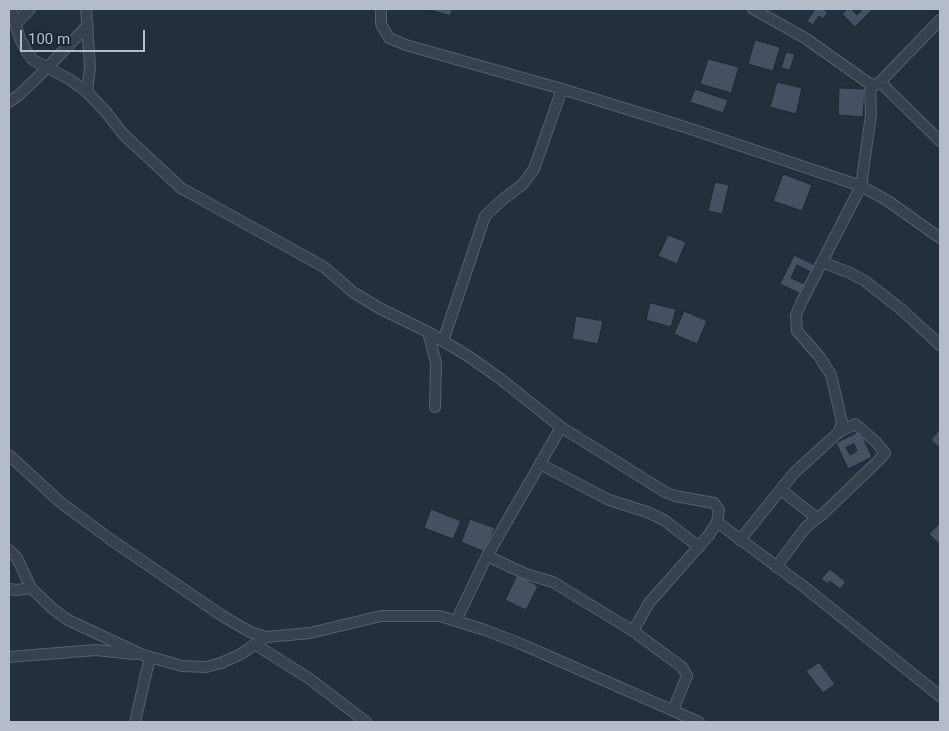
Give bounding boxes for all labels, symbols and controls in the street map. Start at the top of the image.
scale bar [22,20,148,52]
text: 100 m [28,30,70,48]

